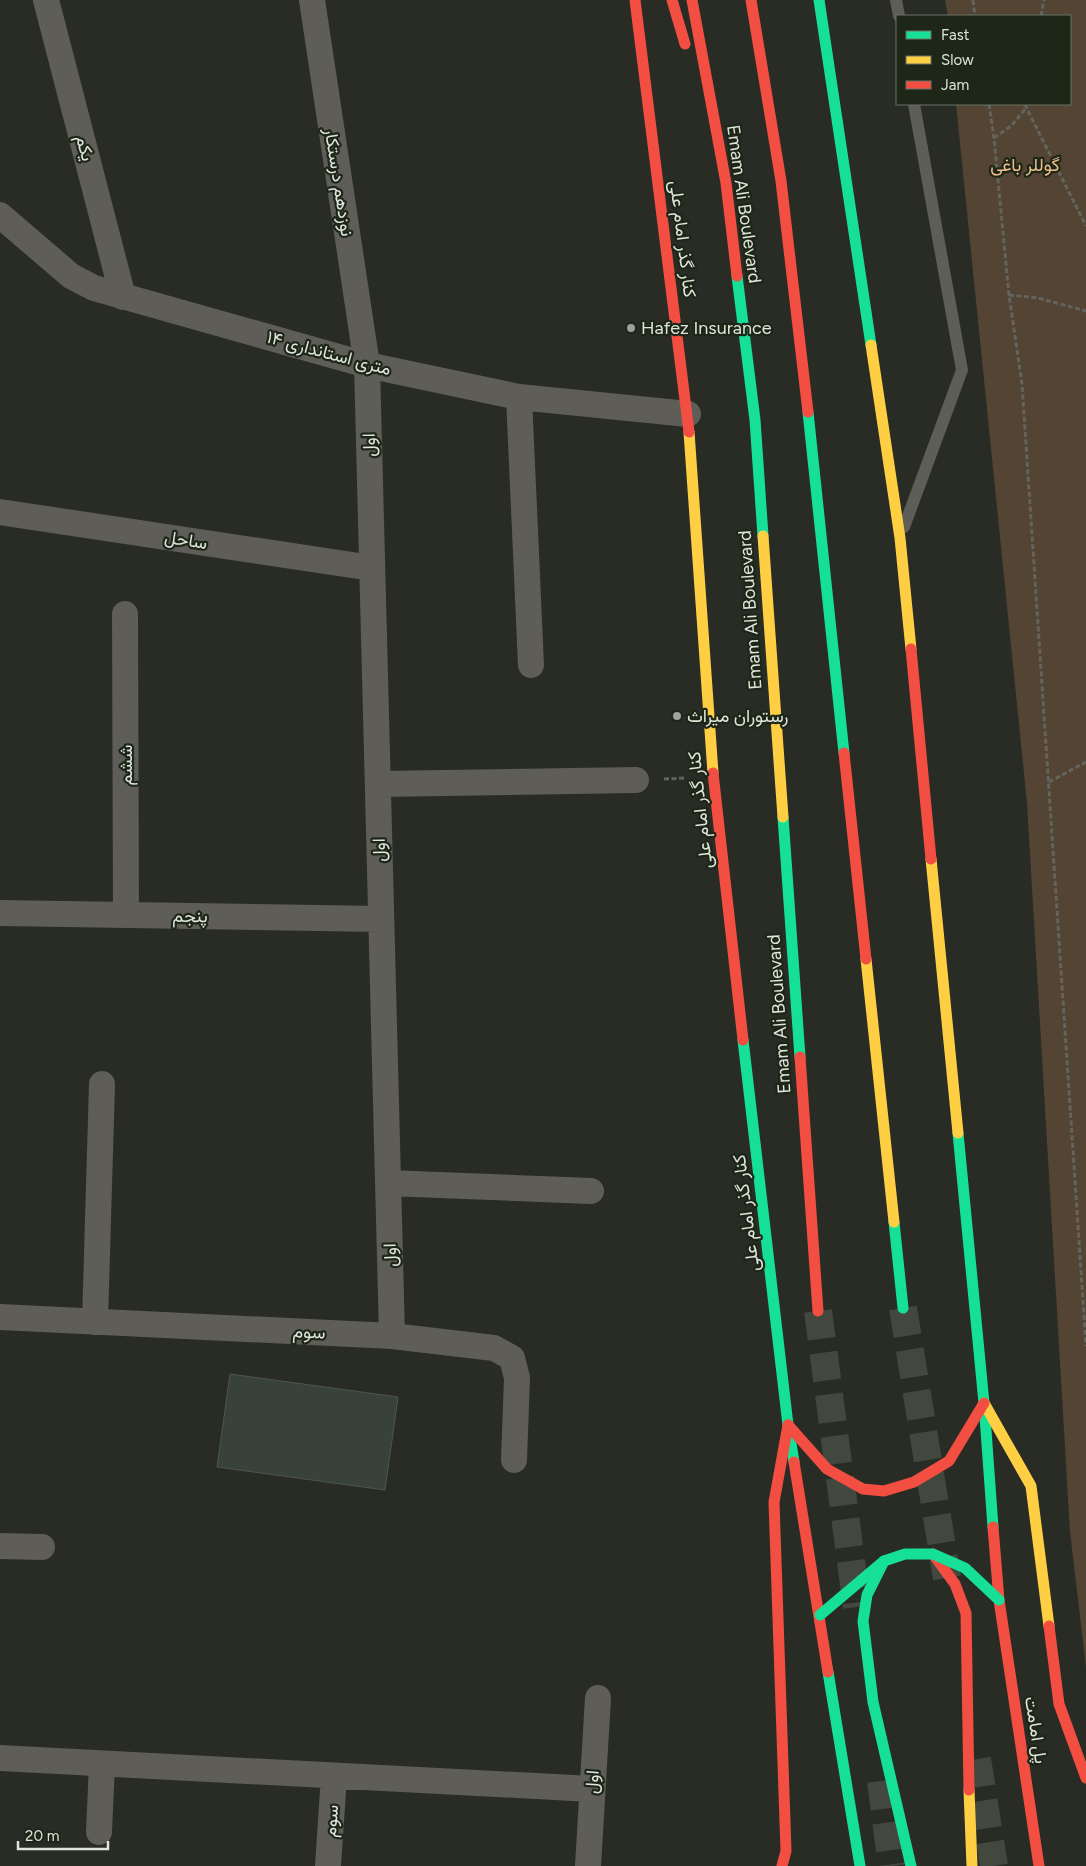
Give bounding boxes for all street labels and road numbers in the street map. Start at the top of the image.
street label: Emam Ali Boulevard [722,123,766,285]
street label: نوزدهم درستکار [318,125,358,238]
street label: یکم [70,132,99,164]
street label: کنار گذر امام علی [664,179,701,299]
street label: ۱۴ متری استانداری [264,326,394,380]
street label: اول [358,433,380,457]
street label: ساحل [163,526,209,554]
street label: Emam Ali Boulevard [733,530,767,690]
street label: ششم [115,745,138,785]
street label: کنار گذر امام علی [683,750,718,870]
street label: اول [368,838,390,862]
street label: پنجم [172,905,208,928]
street label: Emam Ali Boulevard [762,934,796,1094]
street label: کنار گذر امام علی [728,1153,765,1273]
street label: اول [379,1243,401,1267]
street label: سوم [292,1320,326,1345]
street label: پل امامت [1019,1695,1052,1765]
street label: اول [580,1769,604,1795]
street label: سوم [319,1804,344,1838]

